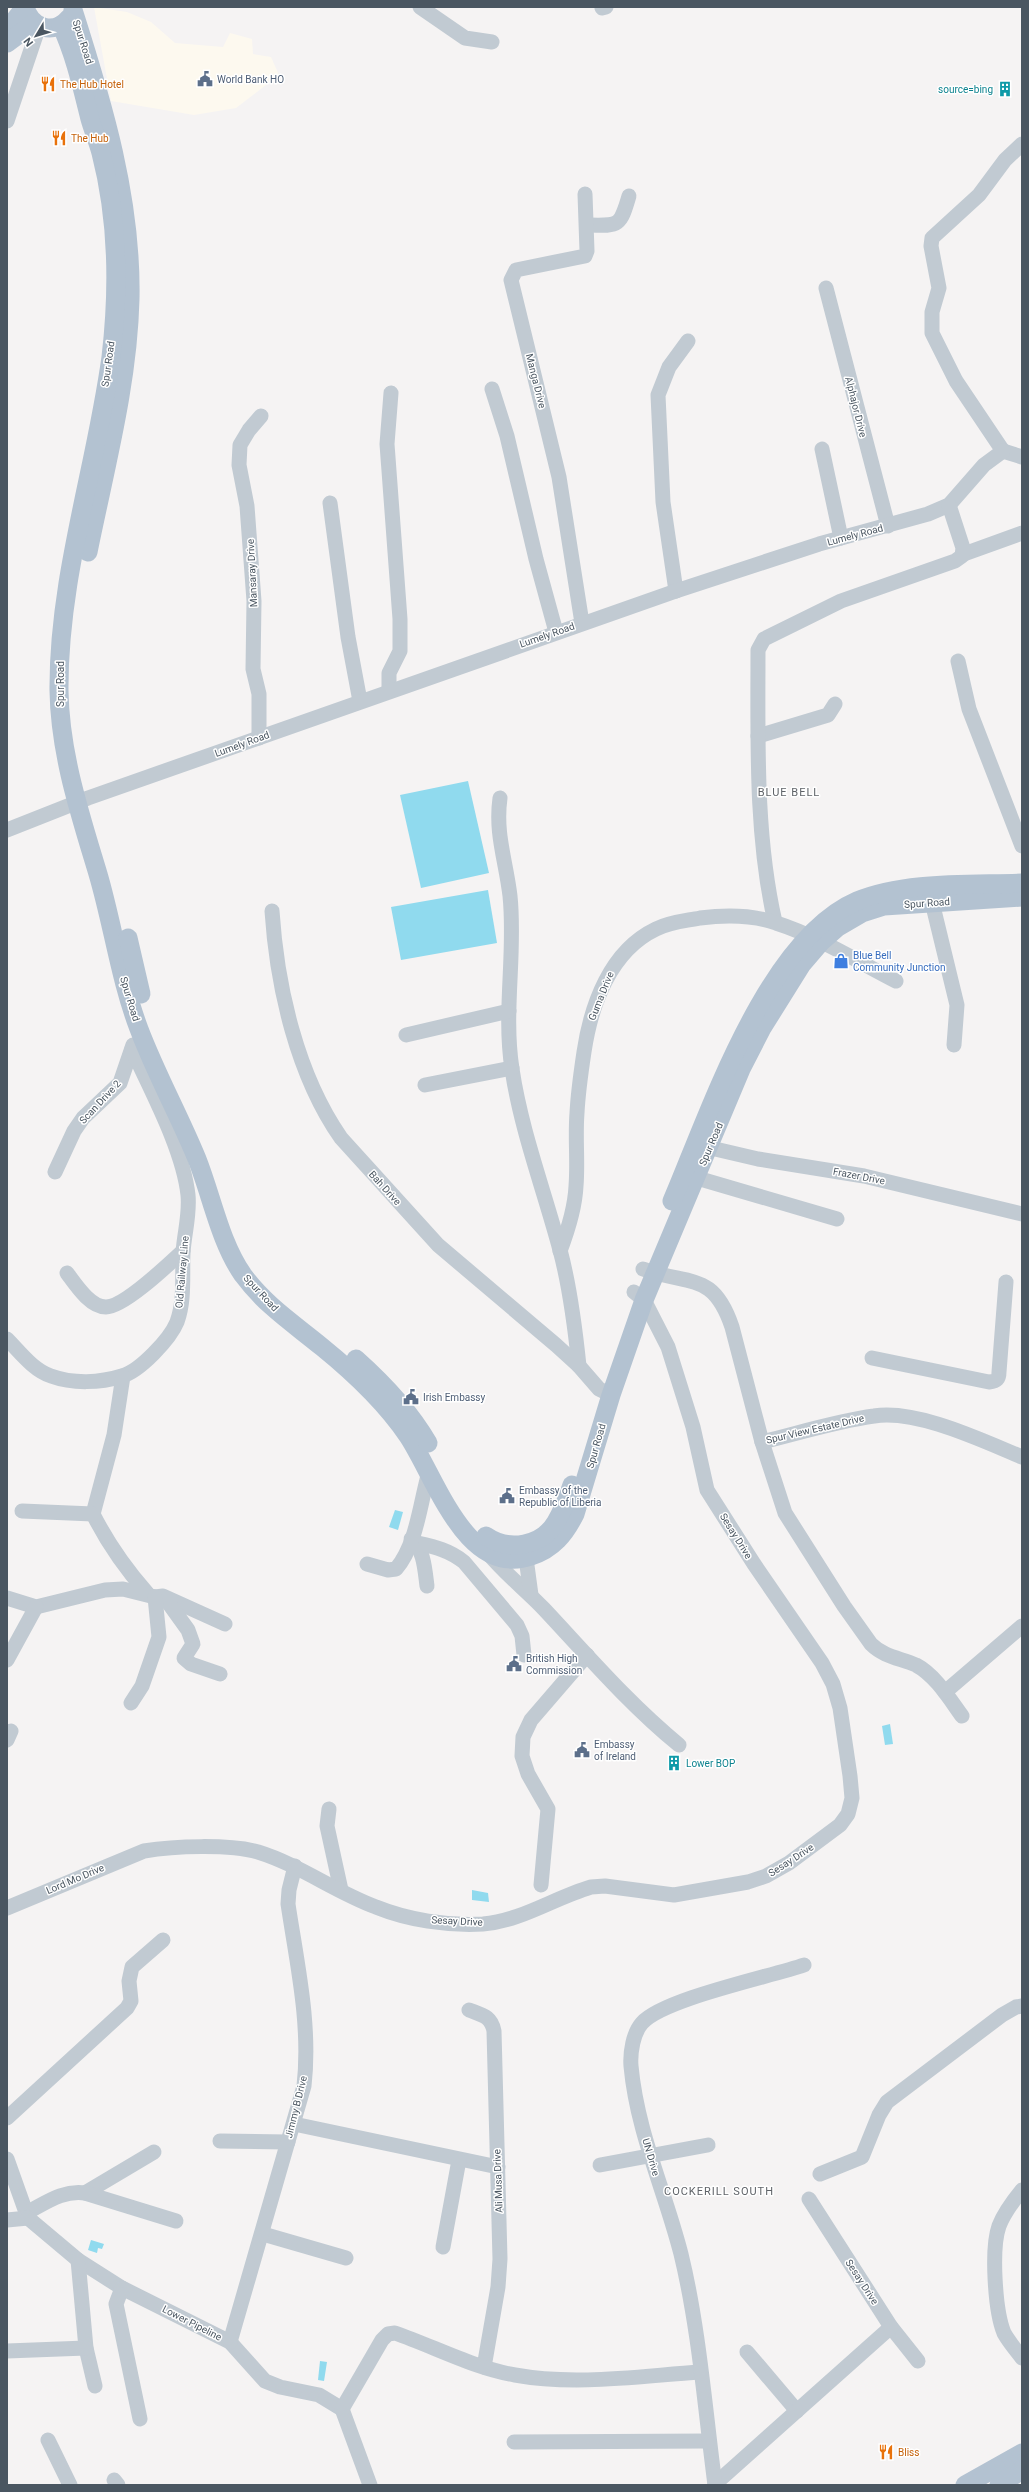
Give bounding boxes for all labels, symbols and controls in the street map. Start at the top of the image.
north arrow [16,16,56,56]
street label: Spur Road [71,18,95,66]
text: N [21,35,36,49]
public building icon: World Bank HO [196,70,214,88]
place label: World Bank HO [217,74,284,85]
restaurant icon: The Hub Hotel [39,75,57,93]
place label: The Hub Hotel [60,79,124,90]
building icon: source=bing [996,80,1014,98]
place label: source=bing [938,84,993,95]
restaurant icon: The Hub [50,129,68,147]
place label: The Hub [71,133,109,144]
street label: Spur Road [99,341,117,387]
street label: Manga Drive [524,353,548,409]
street label: Alphajor Drive [843,376,869,438]
street label: Lumely Road [826,522,884,548]
street label: Mansaray Drive [245,538,259,608]
street label: Lumely Road [518,620,576,650]
street label: Spur Road [55,661,66,707]
street label: Lumely Road [213,729,271,759]
district label: BLUE BELL [758,786,820,799]
street label: Spur Road [904,896,950,910]
place label: Blue Bell Community Junction [853,950,945,973]
shop icon: Blue Bell Community Junction [832,952,850,970]
street label: Guma Drive [586,970,616,1022]
street label: Spur Road [118,975,142,1023]
street label: Scan Drive 2 [77,1078,123,1126]
street label: Spur Road [697,1121,725,1167]
street label: Frazer Drive [832,1166,886,1186]
street label: Bah Drive [367,1169,403,1207]
street label: Old Railway Line [173,1235,191,1309]
street label: Spur Road [241,1272,281,1314]
public building icon: Irish Embassy [402,1388,420,1406]
place label: Irish Embassy [423,1392,486,1403]
street label: Spur View Estate Drive [765,1412,865,1446]
street label: Spur Road [584,1422,608,1470]
place label: Embassy of the Republic of Liberia [519,1485,601,1508]
public building icon: Embassy of the Republic of Liberia [498,1487,516,1505]
street label: Sesay Drive [718,1511,754,1561]
place label: British High Commission [526,1653,582,1676]
public building icon: British High Commission [505,1655,523,1673]
place label: Embassy of Ireland [594,1739,636,1762]
public building icon: Embassy of Ireland [573,1741,591,1759]
building icon: Lower BOP [665,1754,683,1772]
place label: Lower BOP [686,1758,735,1769]
street label: Sesay Drive [766,1841,816,1879]
street label: Lord Mo Drive [44,1862,106,1896]
street label: Sesay Drive [431,1914,483,1928]
street label: Jimmy B Drive [283,2075,309,2139]
street label: UN Drive [640,2137,662,2177]
street label: Ali Musa Drive [491,2149,505,2213]
district label: COCKERILL SOUTH [664,2185,774,2198]
street label: Sesay Drive [843,2257,881,2307]
street label: Lower Pipeline [160,2303,224,2343]
restaurant icon: Bliss [877,2443,895,2461]
place label: Bliss [898,2447,919,2458]

